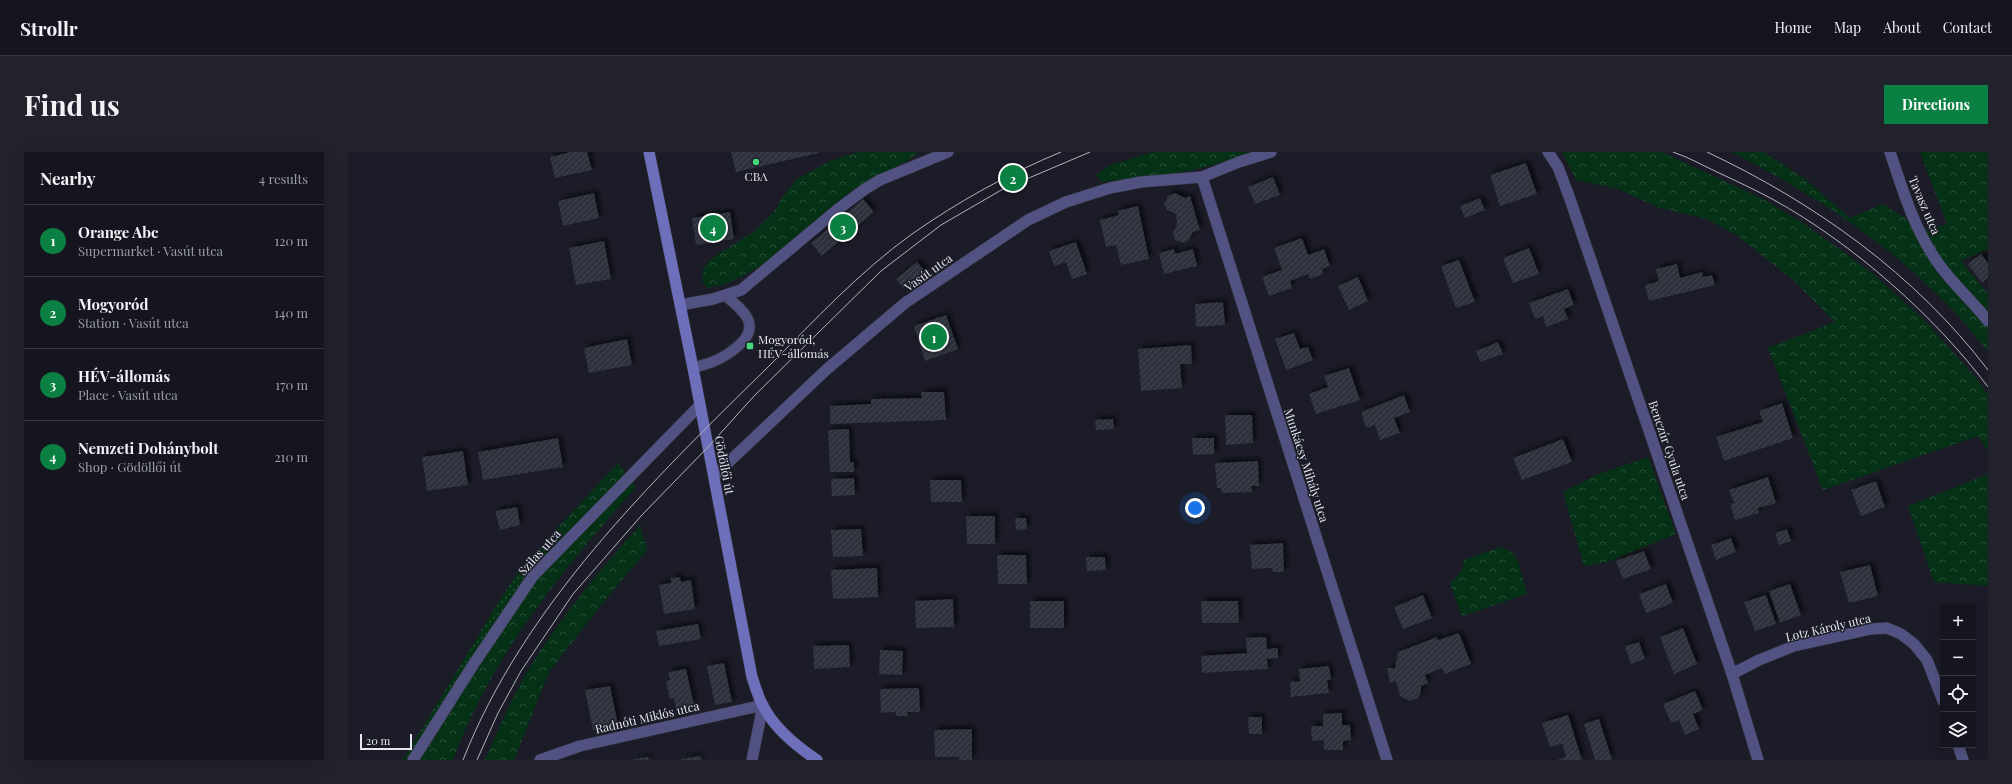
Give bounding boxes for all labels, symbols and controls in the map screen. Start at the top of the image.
text: Strollr [20,15,78,41]
text: Home [1774,18,1812,37]
text: Map [1834,18,1861,37]
text: About [1883,18,1921,37]
text: Contact [1943,18,1992,37]
button: Directions [1884,85,1988,124]
text: Find us [24,86,120,123]
marker: CBA [751,157,761,167]
pin: 2 [1000,163,1026,193]
text: Nearby [40,167,95,189]
place label: CBA [744,168,768,184]
text: 4 results [259,170,308,187]
street label: Tavasz utca [1906,173,1944,237]
pin: 3 [830,212,856,242]
pin: 4 [700,213,726,243]
text: Orange Abc [78,222,159,242]
text: 1 [51,232,55,249]
text: 120 m [274,232,308,249]
text: Supermarket · Vasút utca [78,242,223,259]
street label: Vasút utca [900,250,955,295]
text: Mogyoród [78,294,148,314]
text: 2 [50,304,56,321]
text: 140 m [274,304,308,321]
text: Station · Vasút utca [78,314,189,331]
pin: 1 [921,322,947,352]
place label: Mogyoród, HÉV-állomás [758,331,829,361]
marker: Mogyoród, HÉV-állomás [745,341,755,351]
text: HÉV-állomás [78,366,170,386]
text: 3 [50,376,56,393]
text: 170 m [275,376,308,393]
text: Place · Vasút utca [78,386,178,403]
street label: Benczúr Gyula utca [1646,398,1694,502]
street label: Munkácsy Mihály utca [1281,406,1333,524]
street label: Gödöllői út [711,434,739,496]
text: Nemzeti Dohánybolt [78,438,219,458]
text: 4 [50,448,56,465]
text: 210 m [274,448,308,465]
text: Shop · Gödöllői út [78,458,182,475]
your location [1185,498,1205,518]
street label: Szilas utca [514,526,564,578]
map controls [1940,604,1976,748]
button: + [1940,604,1976,640]
street label: Lotz Károly utca [1784,609,1872,645]
button: − [1940,640,1976,676]
button: locate [1940,676,1976,712]
street label: Radnóti Miklós utca [593,697,701,737]
button: layers [1940,712,1976,748]
scale bar [360,732,412,751]
text: 20 m [366,733,390,748]

